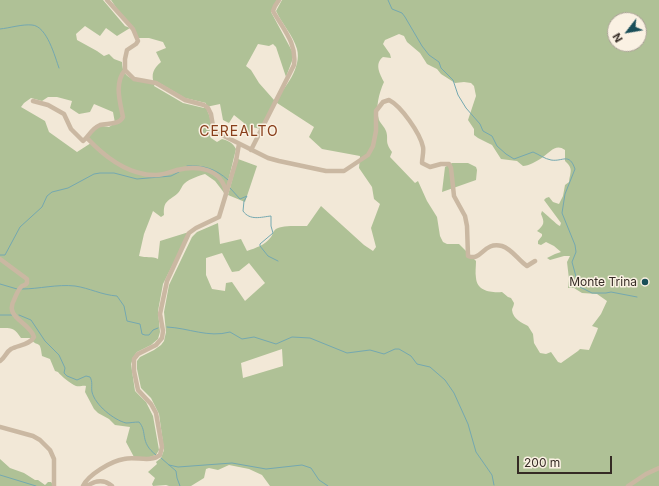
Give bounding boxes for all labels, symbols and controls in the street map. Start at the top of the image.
north arrow [607,12,647,52]
text: N [609,30,626,45]
district label: CEREALTO [199,124,279,140]
place label: Monte Trina [569,275,637,289]
marker: Monte Trina [640,277,650,287]
scale bar [519,448,614,474]
text: 200 m [524,455,560,470]

